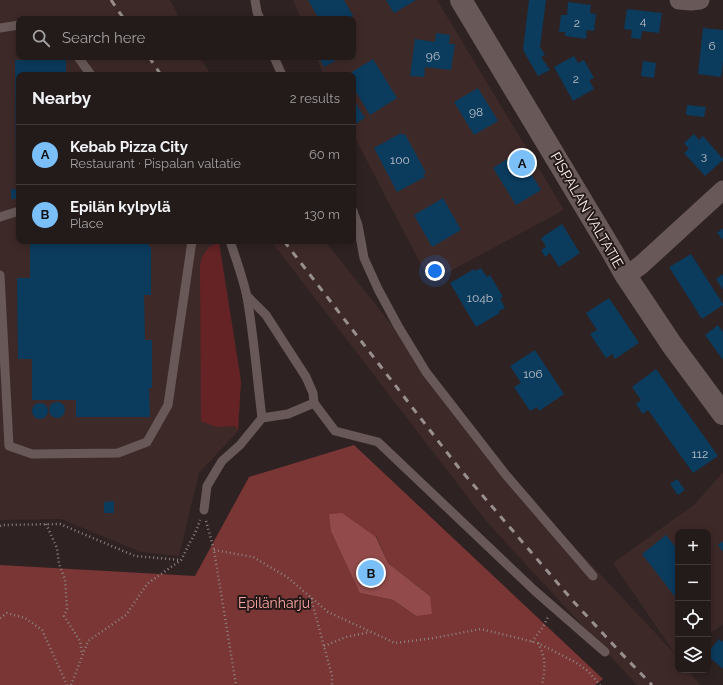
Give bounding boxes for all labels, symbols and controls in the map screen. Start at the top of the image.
house number: 4 [640,14,647,28]
search box [16,16,356,60]
house number: 2 [574,16,580,30]
icon: search [30,27,52,49]
text: Search here [62,29,145,47]
house number: 6 [708,39,716,53]
house number: 96 [426,49,440,63]
house number: 2 [573,72,579,86]
text: Nearby [32,88,91,108]
text: 2 results [290,91,340,106]
house number: 98 [469,105,483,119]
text: Kebab Pizza City [70,138,188,156]
text: A [41,147,49,162]
text: 60 m [309,147,340,162]
pin: A [509,148,535,178]
street label: PISPALAN VALTATIE [547,149,627,271]
house number: 3 [701,149,707,163]
house number: 100 [390,153,410,167]
text: Restaurant · Pispalan valtatie [70,156,241,171]
text: Epilän kylpylä [70,198,171,216]
text: B [41,207,49,222]
text: 130 m [304,207,340,222]
text: Place [70,216,103,231]
your location [425,261,445,281]
house number: 104b [467,291,493,305]
house number: 106 [523,367,543,381]
house number: 112 [692,447,708,461]
map controls [675,529,711,673]
button: + [675,529,711,565]
pin: B [358,558,384,588]
button: − [675,565,711,601]
park label: Epilänharju [238,595,310,611]
button: locate [675,601,711,637]
button: layers [675,637,711,673]

